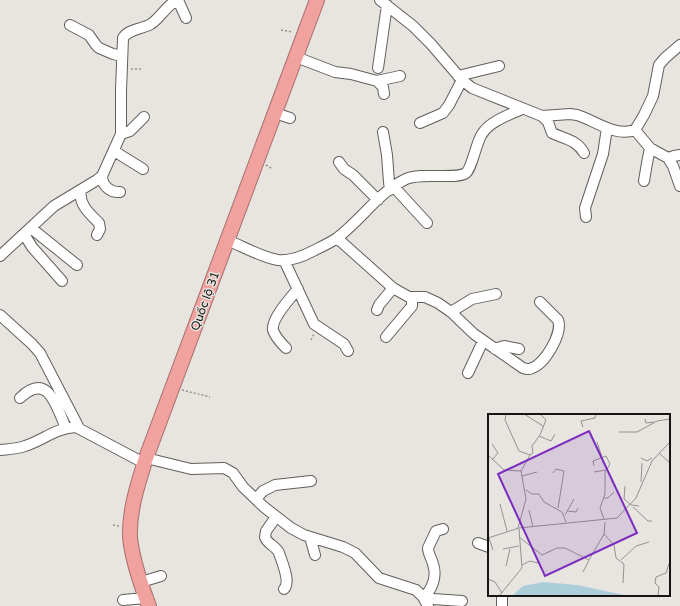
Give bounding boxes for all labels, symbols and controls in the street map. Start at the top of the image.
street label: Quốc lộ 31 [188,269,222,333]
inset map [488,414,670,596]

